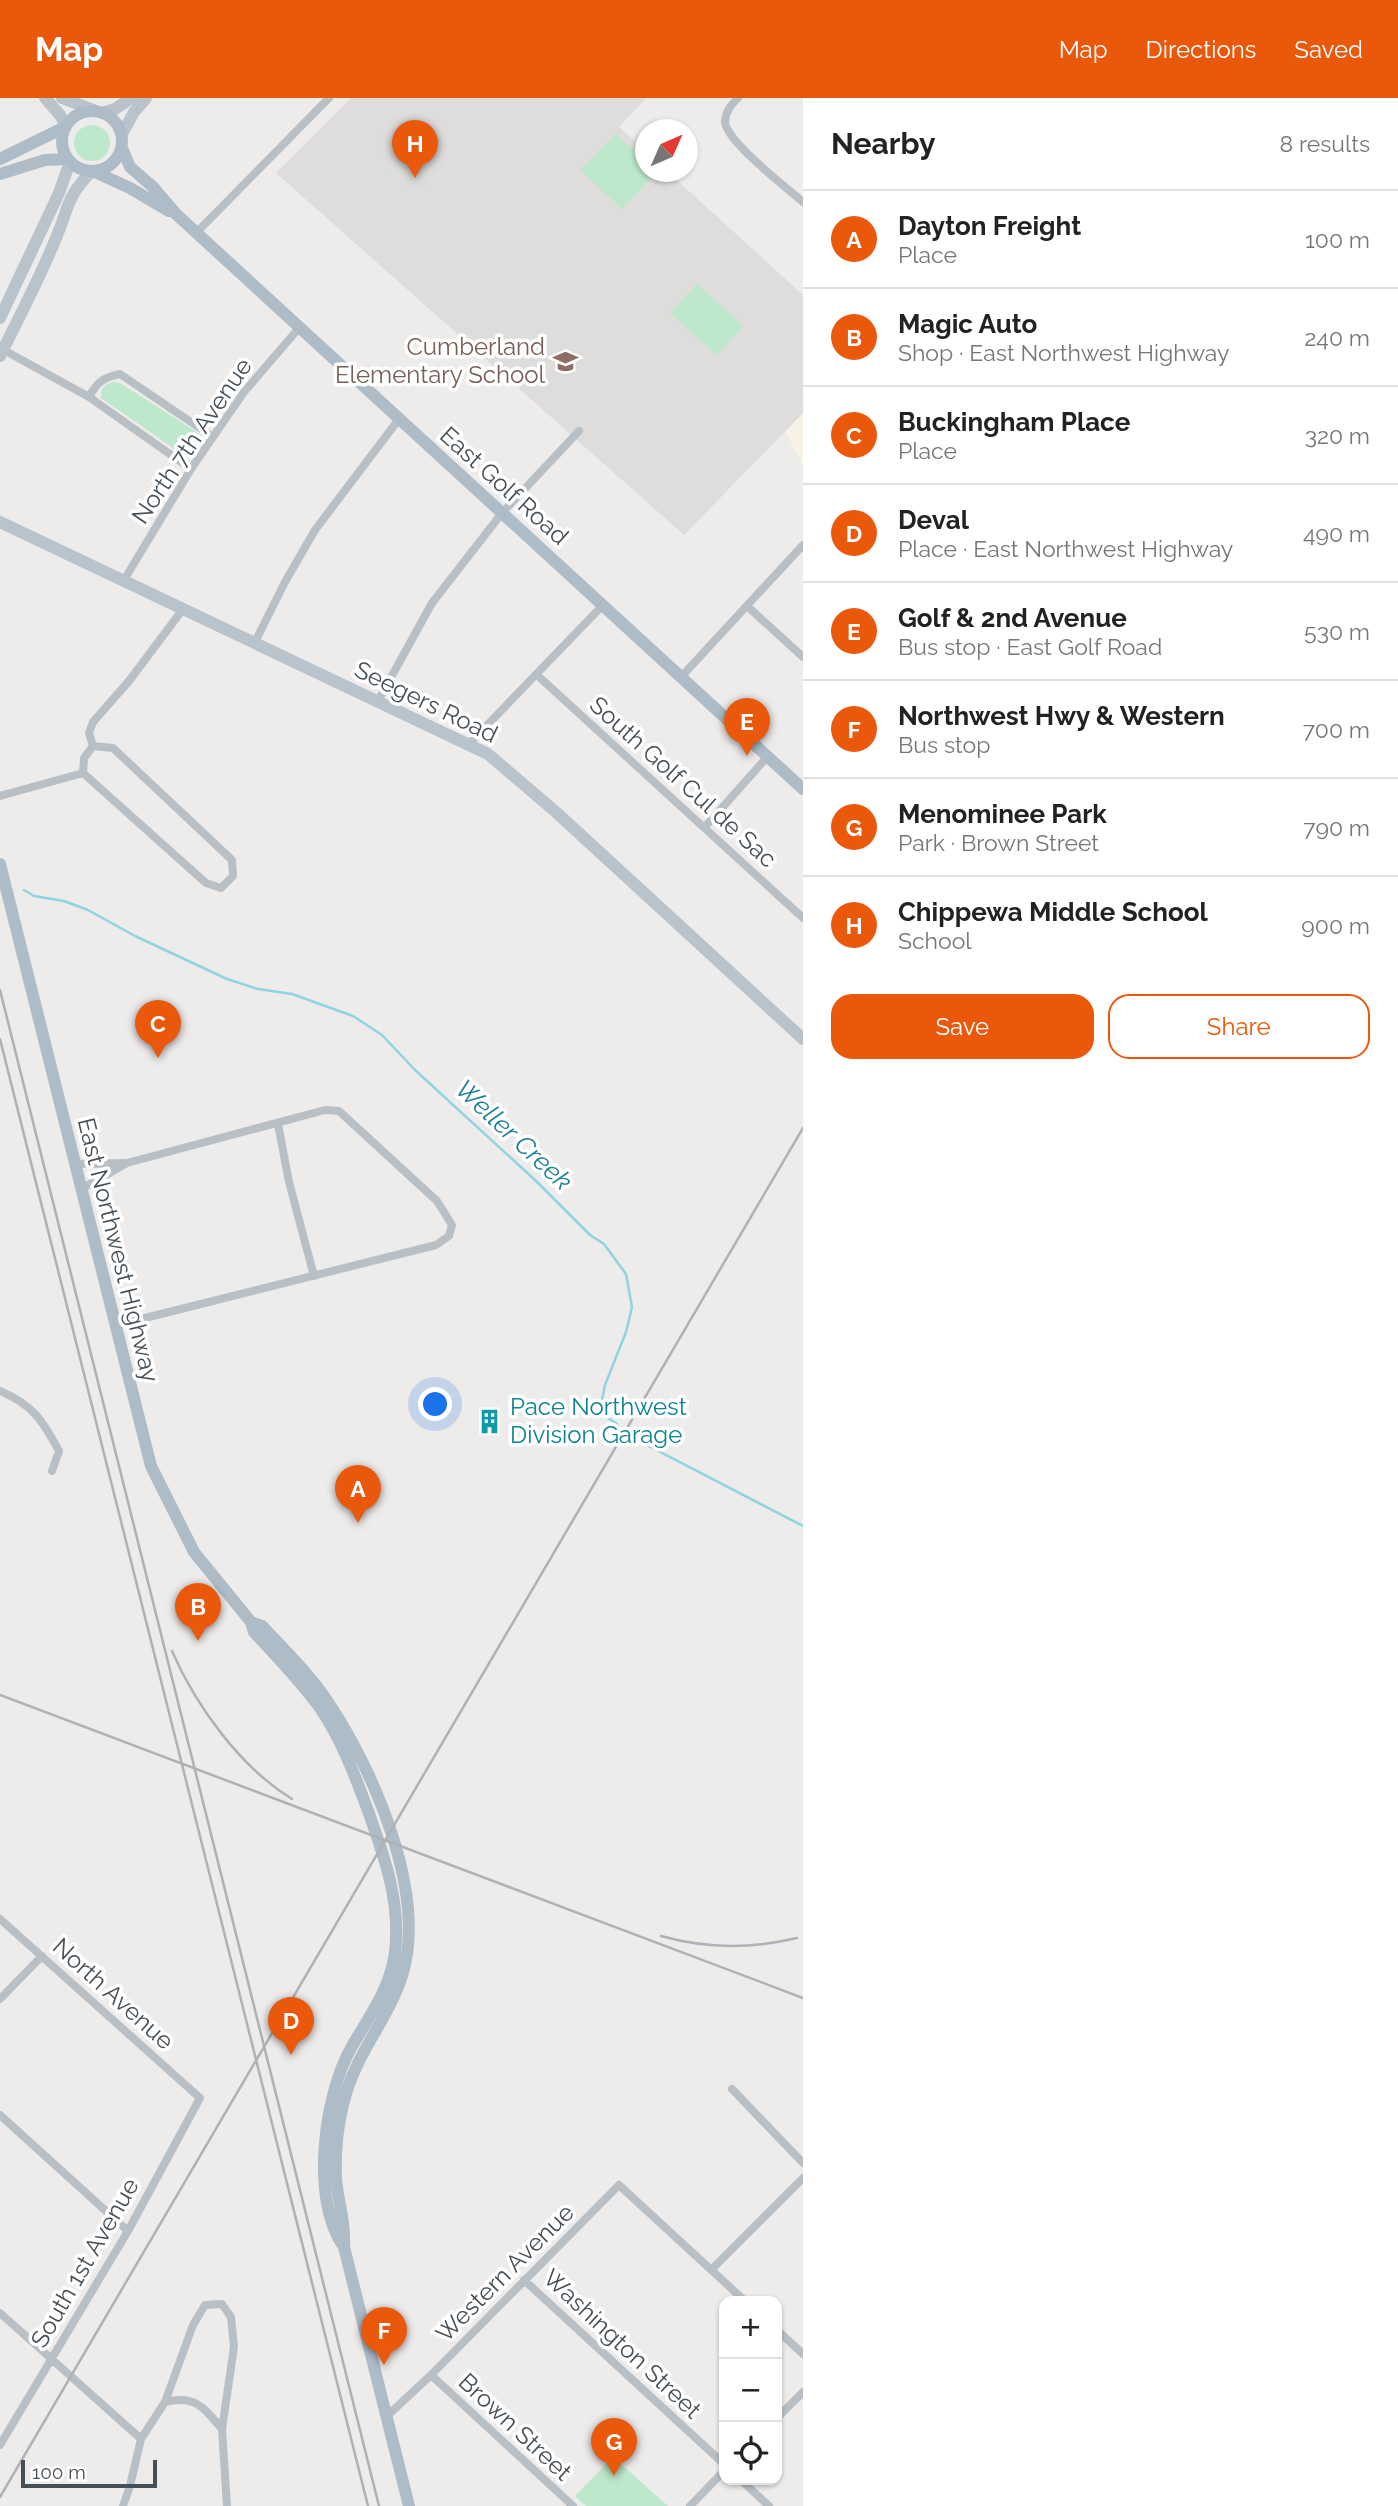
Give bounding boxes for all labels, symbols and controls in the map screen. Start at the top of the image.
text: Map [35,30,103,69]
text: Map [1059,35,1108,64]
text: Directions [1146,35,1256,64]
text: Saved [1294,35,1363,64]
north arrow [635,119,698,182]
pin: H [392,120,438,178]
text: Nearby [831,126,935,161]
text: 8 results [1279,130,1370,157]
text: Dayton Freight [898,211,1081,241]
text: A [846,226,862,253]
text: 100 m [1305,226,1370,253]
text: Place [898,241,957,268]
text: Magic Auto [898,309,1037,339]
text: B [846,324,862,351]
text: 240 m [1304,324,1370,351]
place label: Cumberland Elementary School [335,332,545,389]
text: Shop · East Northwest Highway [898,339,1229,366]
school or university icon: Cumberland Elementary School [551,347,579,375]
street label: North 7th Avenue [125,352,258,529]
text: Buckingham Place [898,407,1130,437]
street label: East Golf Road [434,420,574,551]
text: C [846,422,862,449]
text: 320 m [1305,422,1370,449]
text: Place [898,437,957,464]
text: Deval [898,505,969,535]
text: D [846,520,862,547]
text: 490 m [1303,520,1370,547]
text: Place · East Northwest Highway [898,535,1233,562]
text: Golf & 2nd Avenue [898,603,1127,633]
text: E [847,618,861,645]
text: 530 m [1304,618,1370,645]
text: Bus stop · East Golf Road [898,633,1162,660]
street label: Seegers Road [350,654,502,749]
street label: South Golf Cul de Sac [584,690,783,873]
pin: E [724,698,770,756]
text: Northwest Hwy & Western [898,701,1225,731]
text: F [847,716,861,743]
text: 700 m [1303,716,1370,743]
text: Bus stop [898,731,990,758]
text: Menominee Park [898,799,1107,829]
text: G [846,814,862,841]
text: 790 m [1303,814,1370,841]
text: Park · Brown Street [898,829,1099,856]
text: Chippewa Middle School [898,897,1208,927]
text: H [845,912,863,939]
text: 900 m [1301,912,1370,939]
text: School [898,927,972,954]
button: Save [831,994,1094,1059]
button: Share [1108,994,1370,1059]
pin: C [135,1000,181,1058]
water label: Weller Creek [450,1074,578,1196]
street label: East Northwest Highway [72,1115,165,1385]
your location [418,1387,452,1421]
place label: Pace Northwest Division Garage [510,1392,687,1449]
building icon: Pace Northwest Division Garage [476,1407,504,1435]
pin: A [335,1465,381,1523]
pin: B [175,1583,221,1641]
street label: North Avenue [47,1932,180,2055]
pin: D [268,1997,314,2055]
street label: South 1st Avenue [24,2173,145,2353]
street label: Western Avenue [430,2198,580,2348]
street label: Washington Street [537,2263,707,2424]
map controls [719,2296,782,2485]
button: + [719,2296,782,2359]
pin: F [361,2307,407,2365]
button: − [719,2359,782,2422]
street label: Brown Street [453,2367,578,2486]
pin: G [591,2418,637,2476]
button: locate [719,2422,782,2485]
scale bar [21,2457,158,2489]
text: 100 m [32,2461,86,2483]

